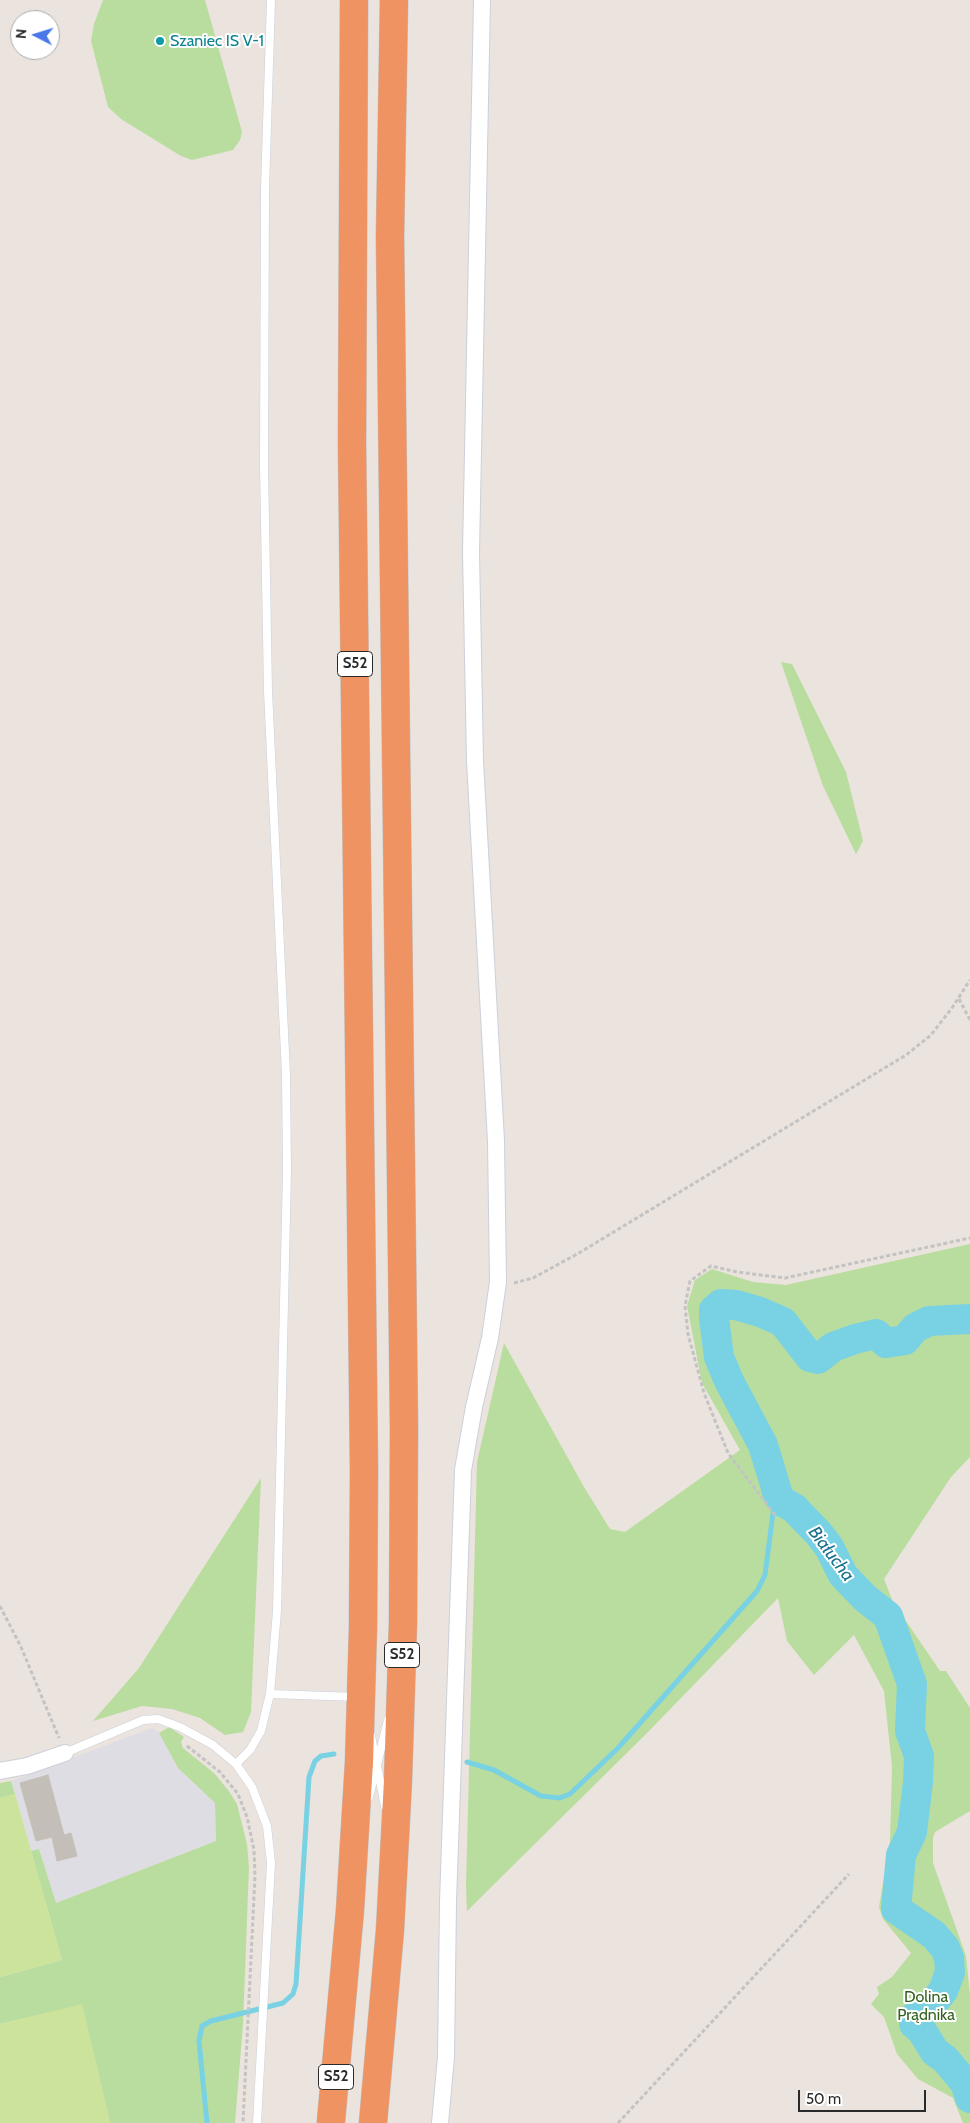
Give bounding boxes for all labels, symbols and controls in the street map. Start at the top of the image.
north arrow [10,10,60,60]
text: N [12,28,30,39]
place label: Szaniec IS V-1 [170,31,264,51]
marker: Szaniec IS V-1 [154,35,166,47]
road number: S52 [338,652,372,676]
water label: Białucha [803,1522,859,1586]
road number: S52 [384,1642,420,1668]
park label: Dolina Prądnika [897,1987,955,2025]
road number: S52 [318,2064,354,2090]
scale bar [800,2080,928,2112]
text: 50 m [806,2090,841,2108]

